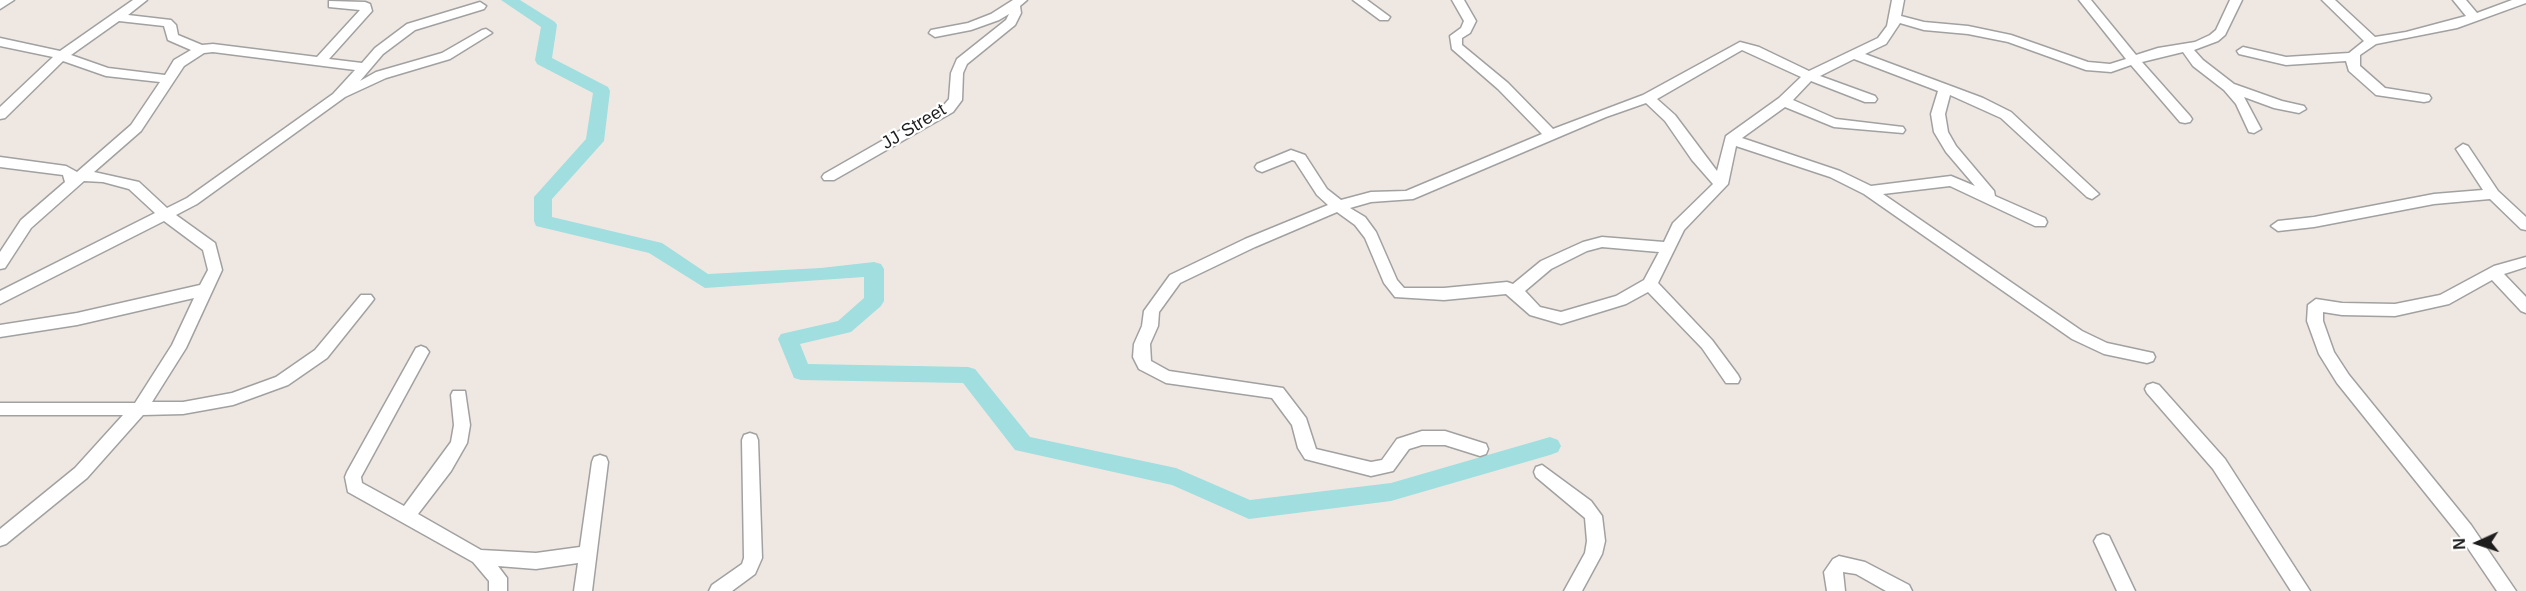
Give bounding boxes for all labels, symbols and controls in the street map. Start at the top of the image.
street label: JJ Street [878,99,950,155]
north arrow [2448,513,2508,573]
text: N [2451,538,2468,550]

